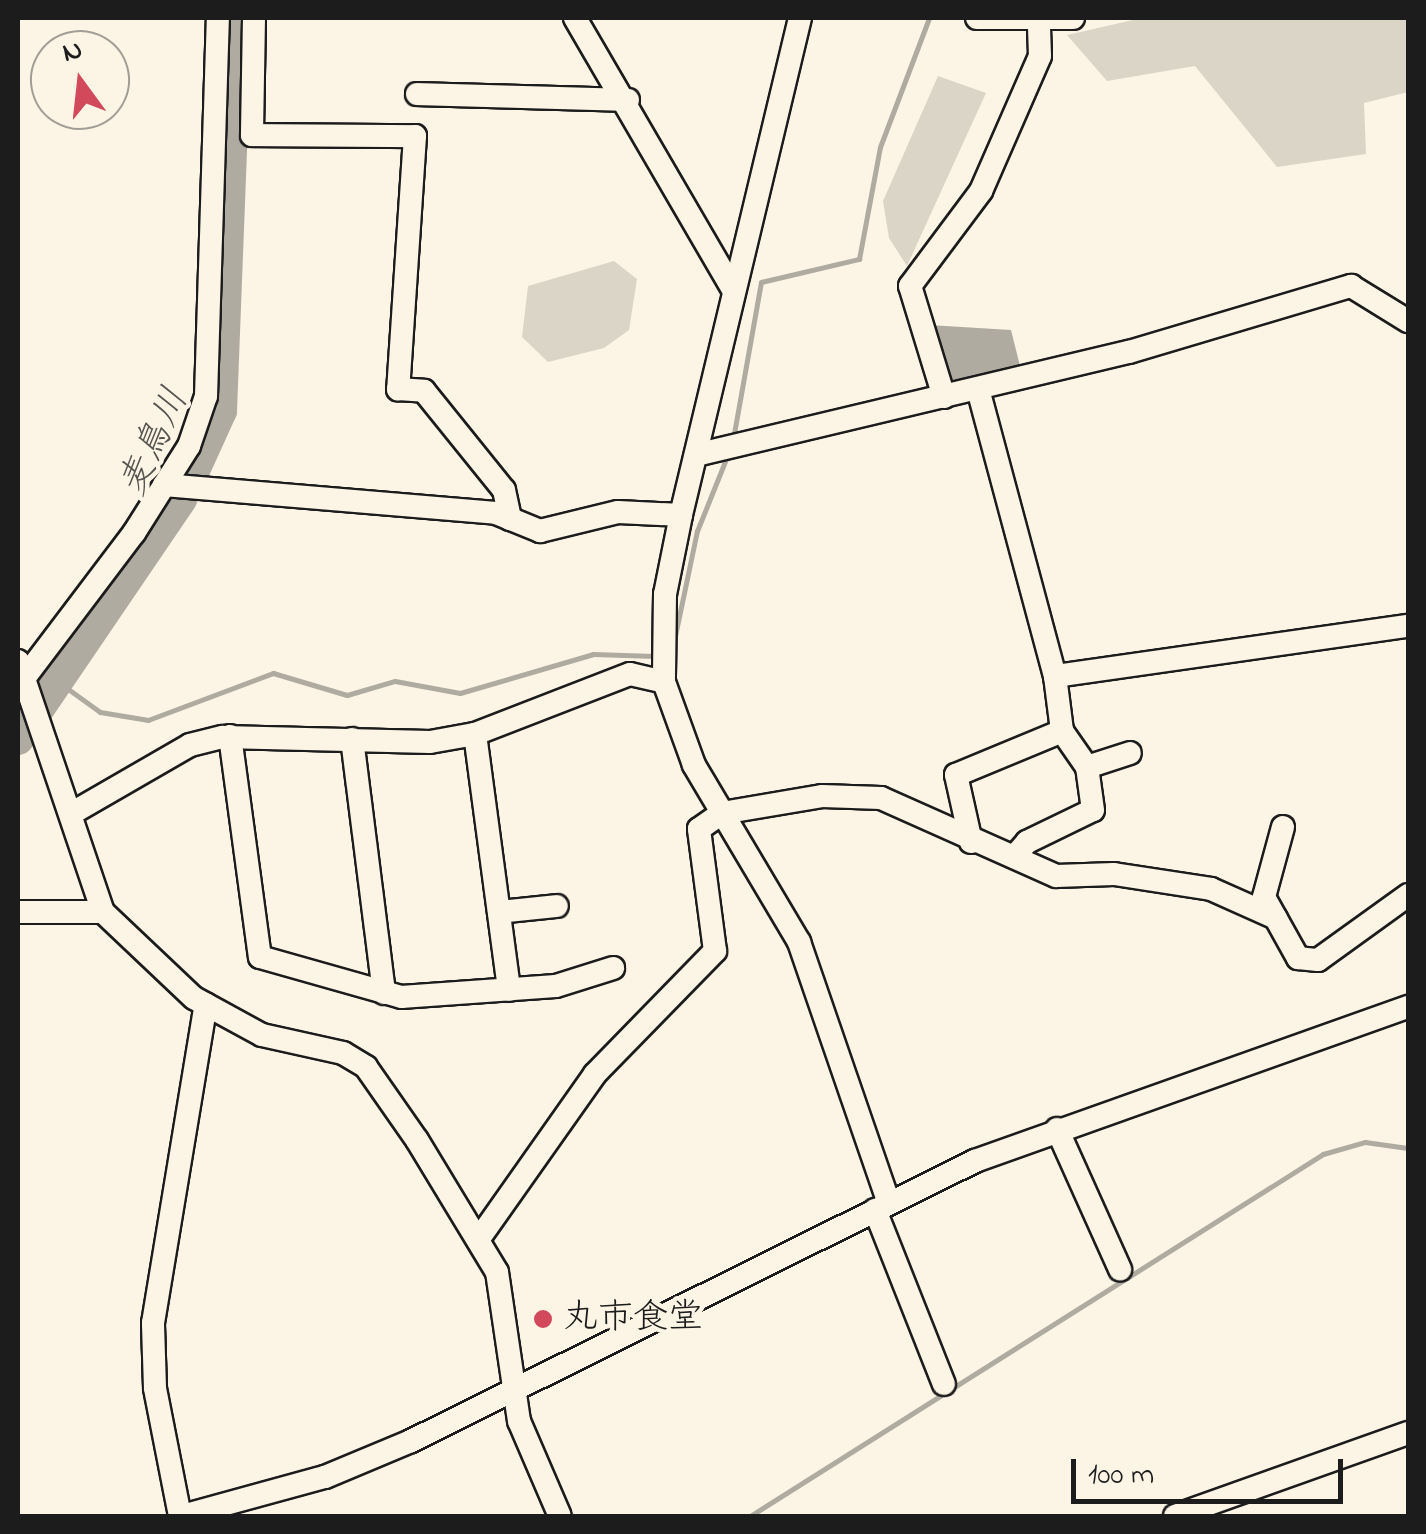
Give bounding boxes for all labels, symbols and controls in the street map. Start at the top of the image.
north arrow [30,30,130,130]
text: N [58,30,87,75]
water label: 麦鳥川 [111,382,201,504]
place label: 丸市食堂 [563,1298,703,1340]
marker: 丸市食堂 [532,1308,554,1330]
scale bar [1076,1439,1348,1501]
text: 100 m [1088,1454,1154,1498]

